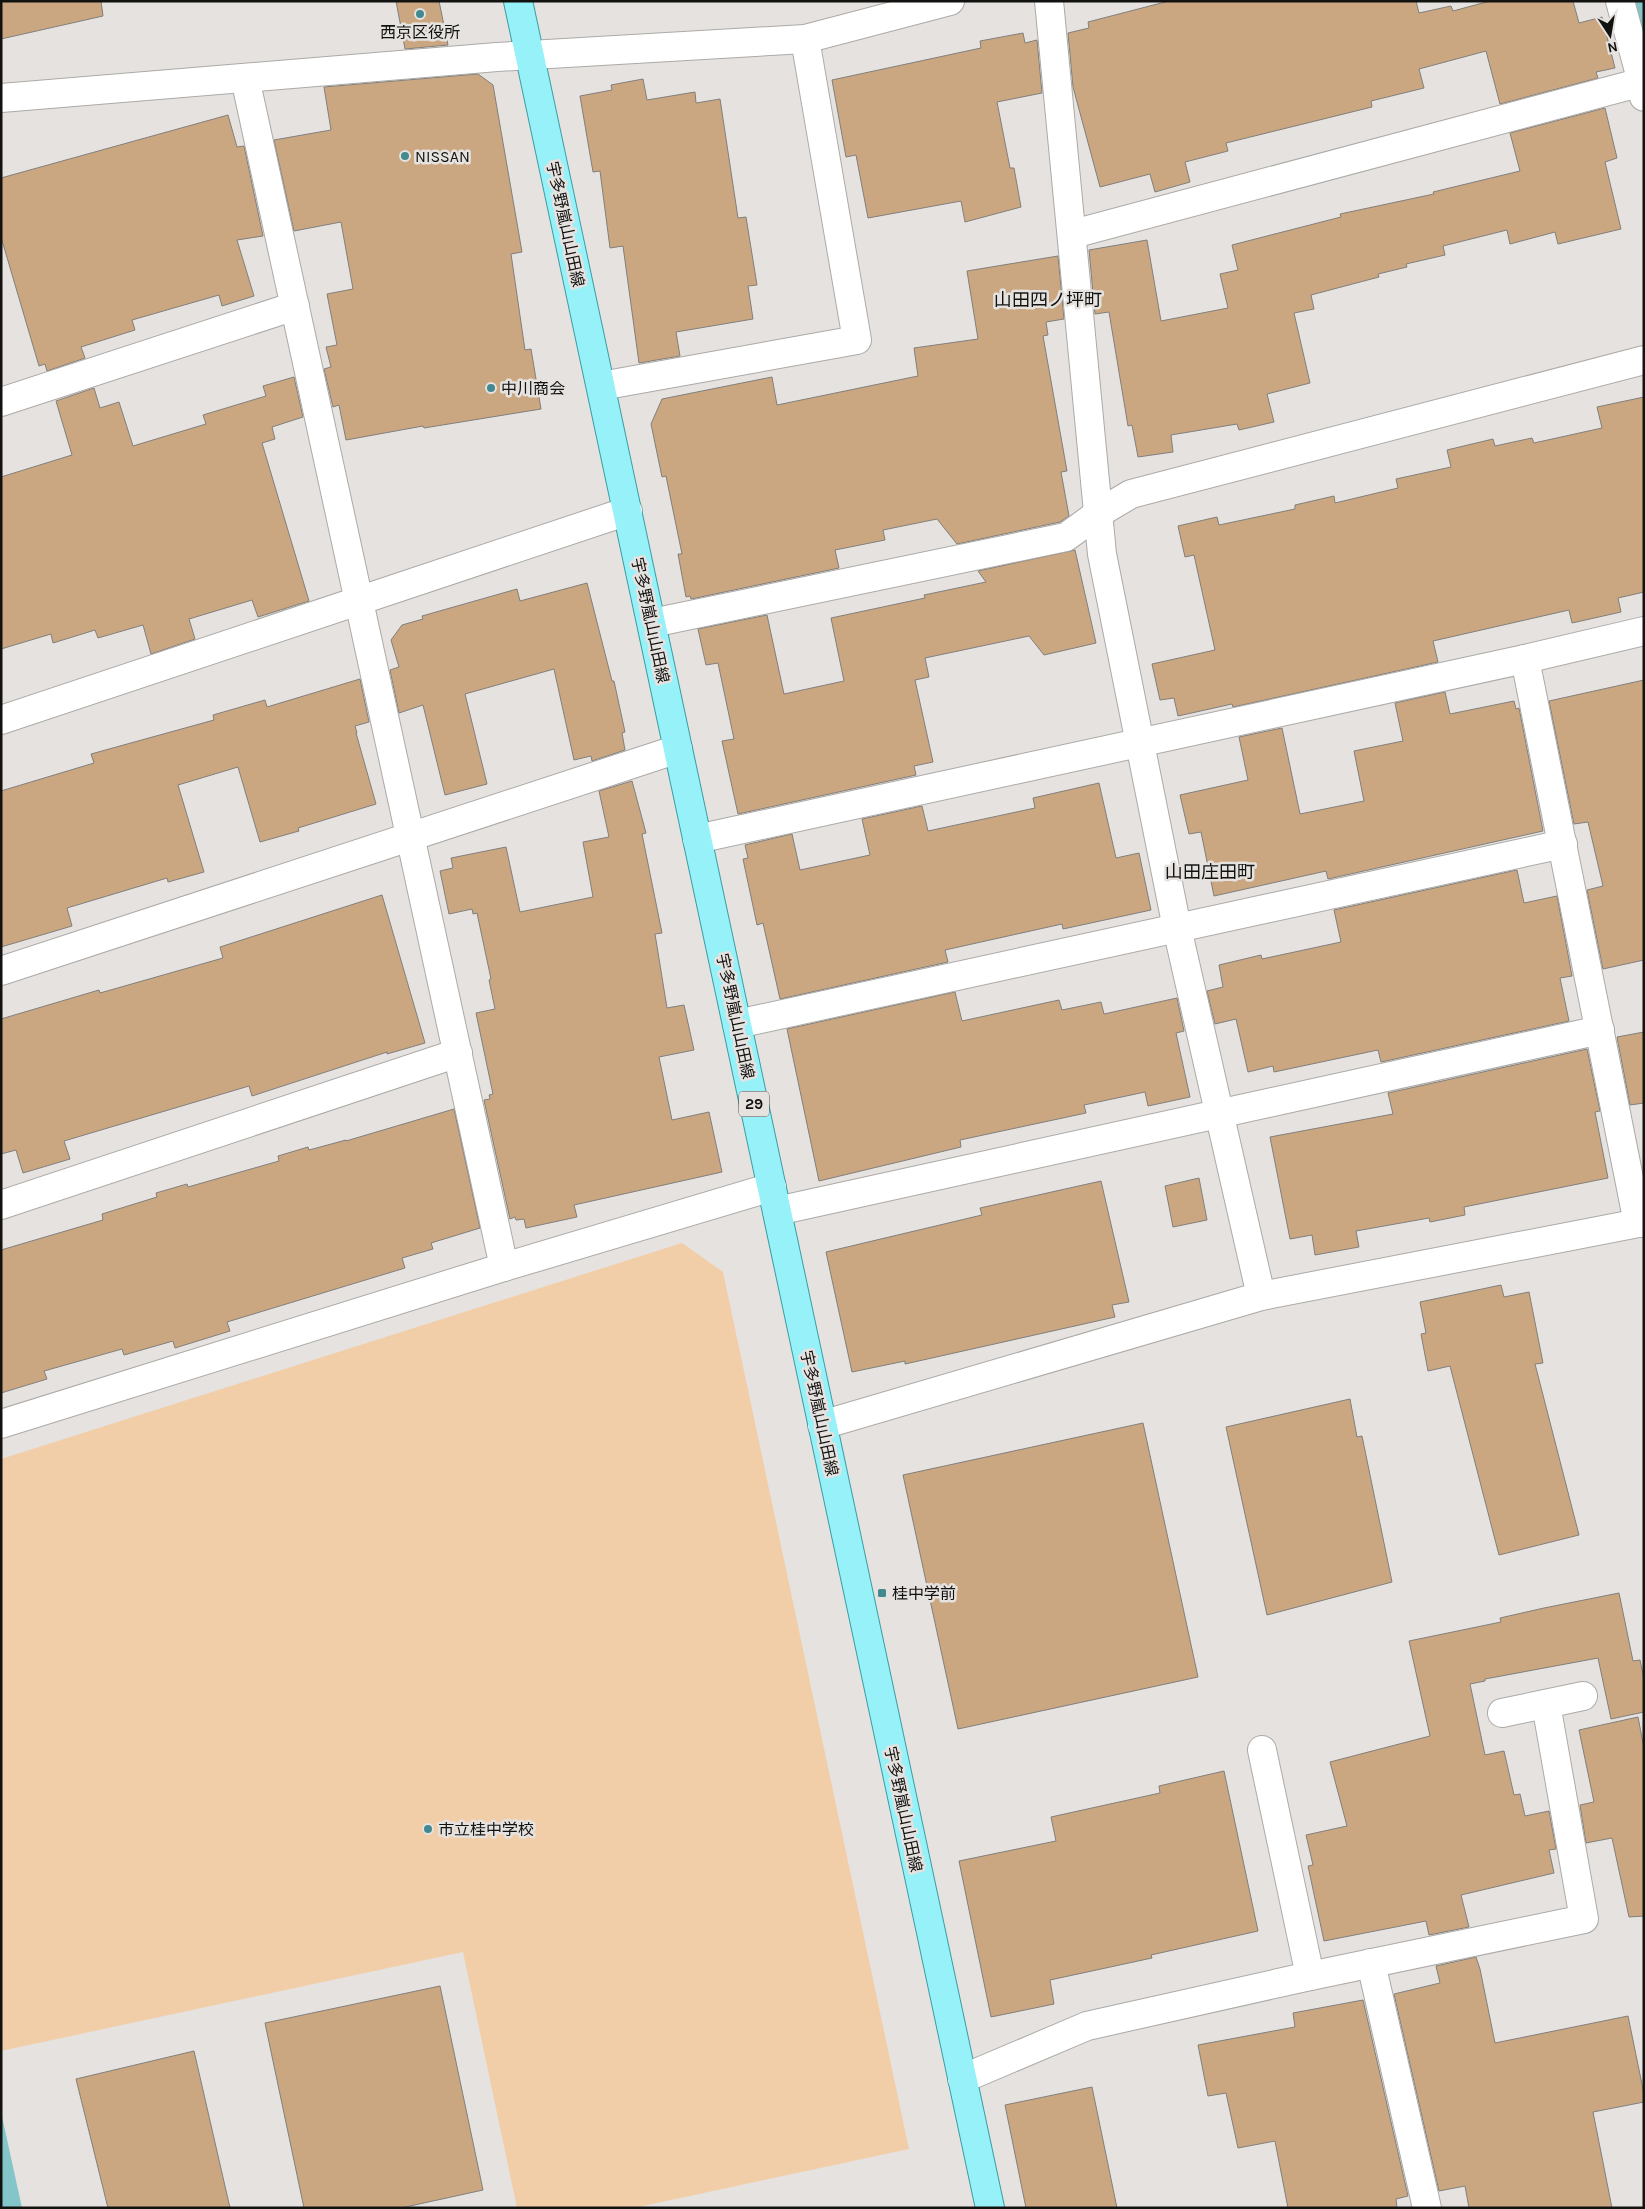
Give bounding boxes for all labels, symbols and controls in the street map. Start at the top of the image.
marker: 西京区役所 [414,8,426,20]
north arrow [1585,10,1635,60]
place label: 西京区役所 [380,23,460,42]
text: N [1606,38,1619,57]
place label: NISSAN [415,147,470,166]
marker: NISSAN [399,150,411,162]
street label: 宇多野嵐山山田線 [543,160,588,289]
district label: 山田四ノ坪町 [994,289,1102,311]
place label: 中川商会 [501,379,565,398]
marker: 中川商会 [485,382,497,394]
street label: 宇多野嵐山山田線 [628,556,673,685]
district label: 山田庄田町 [1165,861,1255,883]
street label: 宇多野嵐山山田線 [713,952,758,1081]
road number: 29 [739,1092,769,1116]
street label: 宇多野嵐山山田線 [797,1349,842,1478]
place label: 桂中学前 [892,1584,956,1603]
marker: 桂中学前 [876,1587,888,1599]
street label: 宇多野嵐山山田線 [881,1745,926,1874]
place label: 市立桂中学校 [438,1820,534,1839]
marker: 市立桂中学校 [422,1823,434,1835]

